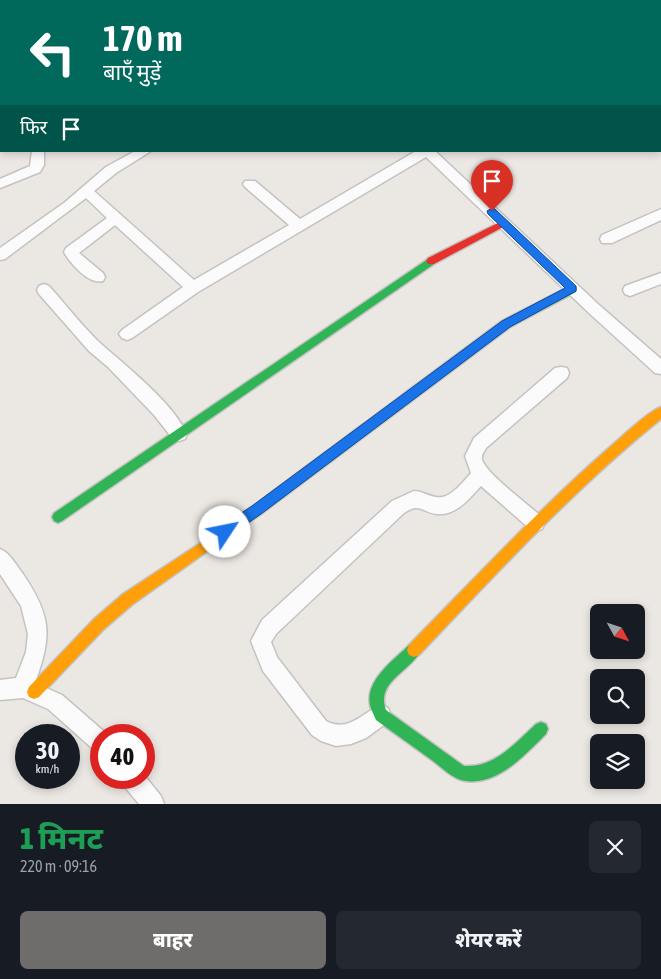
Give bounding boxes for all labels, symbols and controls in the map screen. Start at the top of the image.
text: 170 m [103,18,182,58]
icon: left [20,20,85,85]
text: बाएँ मुड़ें [103,59,161,85]
icon: arrive [57,115,85,143]
text: फिर [20,116,47,138]
pin [471,160,513,211]
icon: arrive [478,167,506,195]
position arrow [198,505,250,557]
north arrow [590,604,645,659]
map controls [590,604,645,789]
button: search [590,669,645,724]
speed limit sign: 40 [90,724,155,789]
button: layers [590,734,645,789]
text: 30 [36,736,59,764]
text: km/h [36,762,59,776]
text: 1 मिनट [20,821,103,855]
button: close [589,821,641,873]
text: 220 m · 09:16 [20,857,97,875]
button: बाहर [20,911,326,969]
button: शेयर करें [336,911,641,969]

